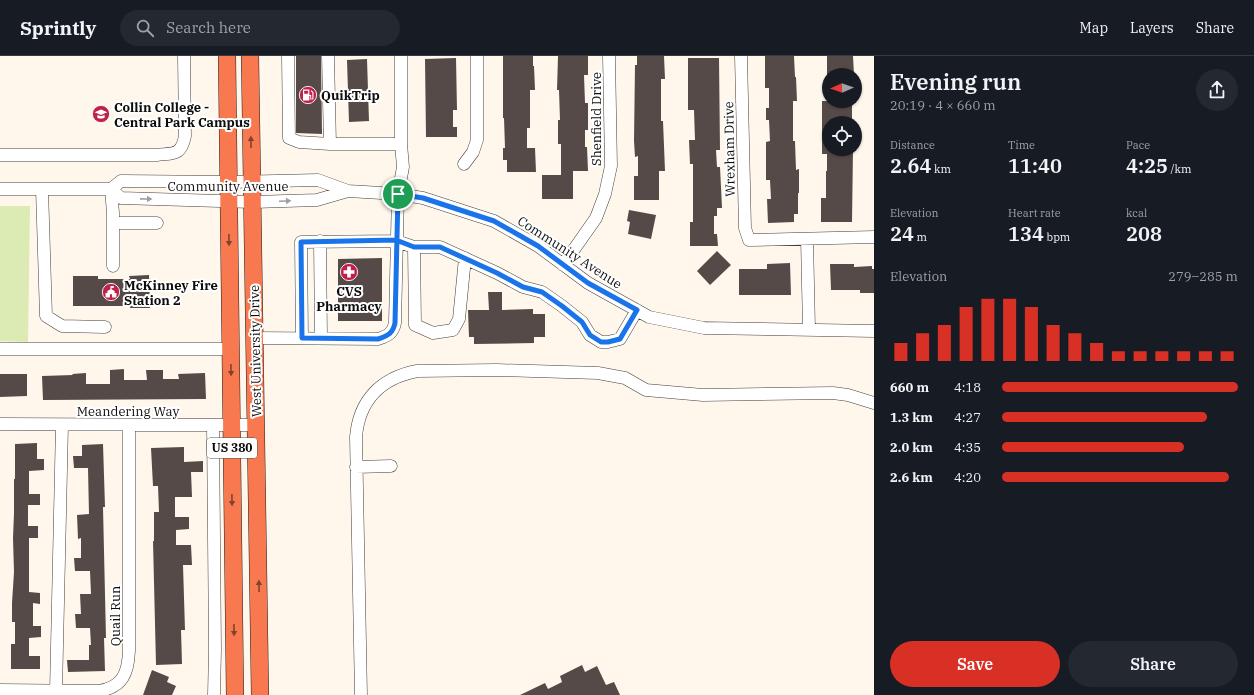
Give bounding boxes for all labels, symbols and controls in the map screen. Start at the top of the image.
search box [120,10,400,46]
text: Sprintly [20,16,96,40]
icon: search [134,17,156,39]
text: Search here [166,18,251,37]
text: Map [1080,19,1108,37]
text: Layers [1130,19,1174,37]
text: Share [1196,19,1234,37]
text: Evening run [890,67,1021,96]
north arrow [822,68,862,108]
map controls [822,68,862,156]
button: share [1196,69,1238,111]
street label: Shenfield Drive [588,72,605,166]
fuel station icon: QuikTrip [298,85,318,105]
place label: QuikTrip [321,87,380,104]
text: 20:19 · 4 × 660 m [890,97,996,114]
place label: Collin College - Central Park Campus [114,99,250,131]
street label: Wrexham Drive [720,101,739,197]
school or university icon: Collin College - Central Park Campus [91,104,111,124]
button: locate [822,116,862,156]
one-way arrow [248,135,254,148]
text: Distance [890,138,935,152]
text: Time [1008,138,1035,152]
text: Pace [1126,138,1150,152]
text: 2.64 [890,152,932,179]
text: 11:40 [1008,152,1062,179]
text: 4:25 [1126,152,1168,179]
text: km [932,162,951,176]
text: /km [1168,162,1191,176]
pin [381,177,415,211]
street label: Community Avenue [167,178,289,195]
icon: arrive [387,183,409,205]
one-way arrow [140,196,153,202]
one-way arrow [279,198,292,204]
text: Elevation [890,206,938,220]
text: Heart rate [1008,206,1061,220]
text: kcal [1126,206,1147,220]
street label: Community Avenue [514,212,625,293]
text: 24 [890,220,914,247]
text: 134 [1008,220,1044,247]
text: 208 [1126,220,1162,247]
text: m [914,230,927,244]
text: bpm [1044,230,1070,244]
one-way arrow [226,234,232,247]
pharmacy icon: CVS Pharmacy [339,262,359,282]
text: Elevation [890,268,947,285]
text: 279–285 m [1168,268,1238,285]
place label: McKinney Fire Station 2 [124,277,218,309]
public building icon: McKinney Fire Station 2 [101,282,121,302]
place label: CVS Pharmacy [316,283,382,315]
street label: West University Drive [246,285,265,417]
one-way arrow [228,364,234,377]
text: 660 m [890,379,929,396]
text: 4:18 [954,379,981,396]
street label: Meandering Way [77,403,179,420]
text: 1.3 km [890,409,933,426]
text: 4:27 [954,409,981,426]
road number: US 380 [207,438,257,458]
text: 2.0 km [890,439,933,456]
text: 4:35 [954,439,981,456]
text: 2.6 km [890,469,933,486]
text: 4:20 [954,469,981,486]
one-way arrow [229,494,235,507]
one-way arrow [256,579,262,592]
street label: Quail Run [107,586,124,646]
one-way arrow [231,624,237,637]
button: Save [890,641,1060,687]
button: Share [1068,641,1238,687]

